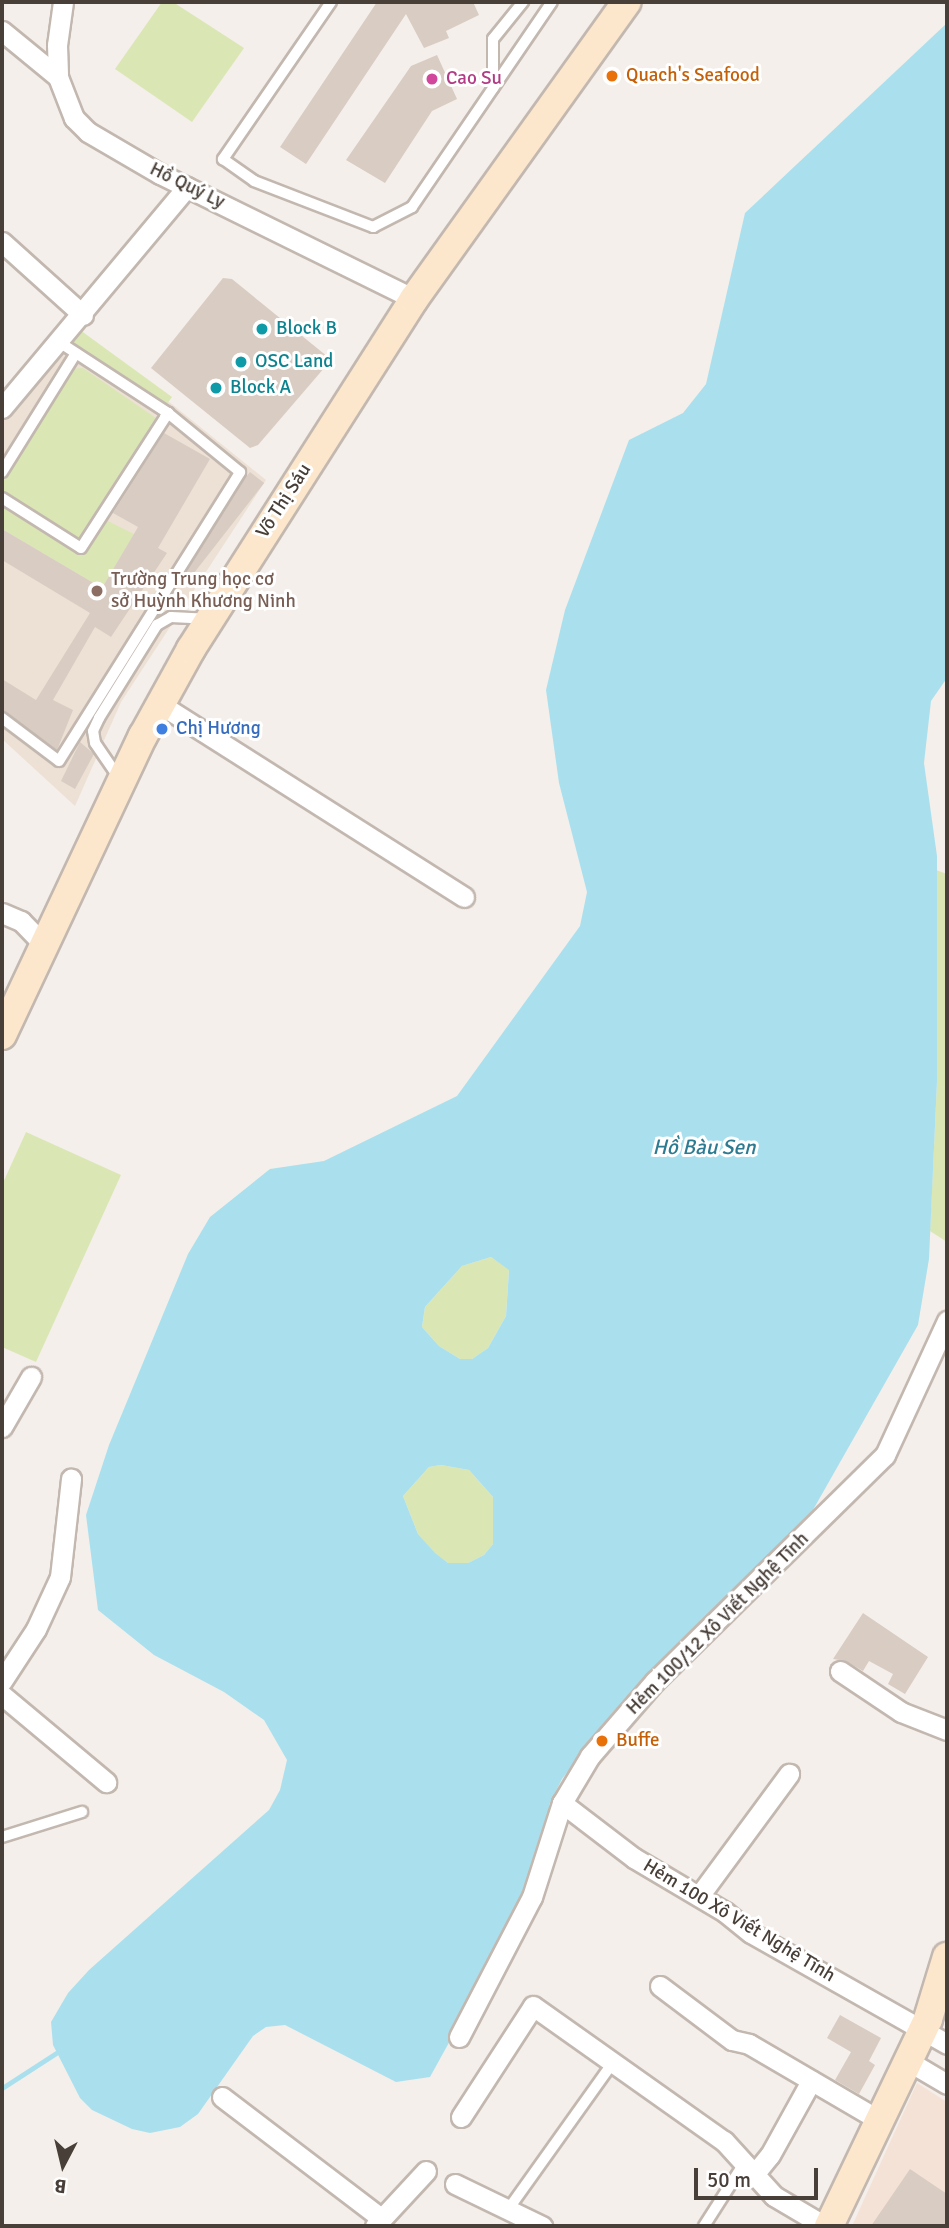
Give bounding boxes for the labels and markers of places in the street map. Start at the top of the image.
place label: Quach's Seafood [626,65,760,87]
place label: Cao Su [446,68,502,90]
marker: Quach's Seafood [604,68,620,84]
marker: Cao Su [424,71,440,87]
place label: Block B [276,318,337,340]
marker: Block B [254,321,270,337]
place label: OSC Land [255,351,333,373]
marker: OSC Land [233,354,249,370]
place label: Block A [230,377,291,399]
marker: Block A [208,380,224,396]
place label: Trường Trung học cơ sở Huỳnh Khương Ninh [111,569,296,613]
marker: Trường Trung học cơ sở Huỳnh Khương Ninh [89,583,105,599]
place label: Chị Hương [176,718,261,740]
marker: Chị Hương [154,721,170,737]
place label: Buffe [616,1730,659,1752]
marker: Buffe [594,1733,610,1749]

